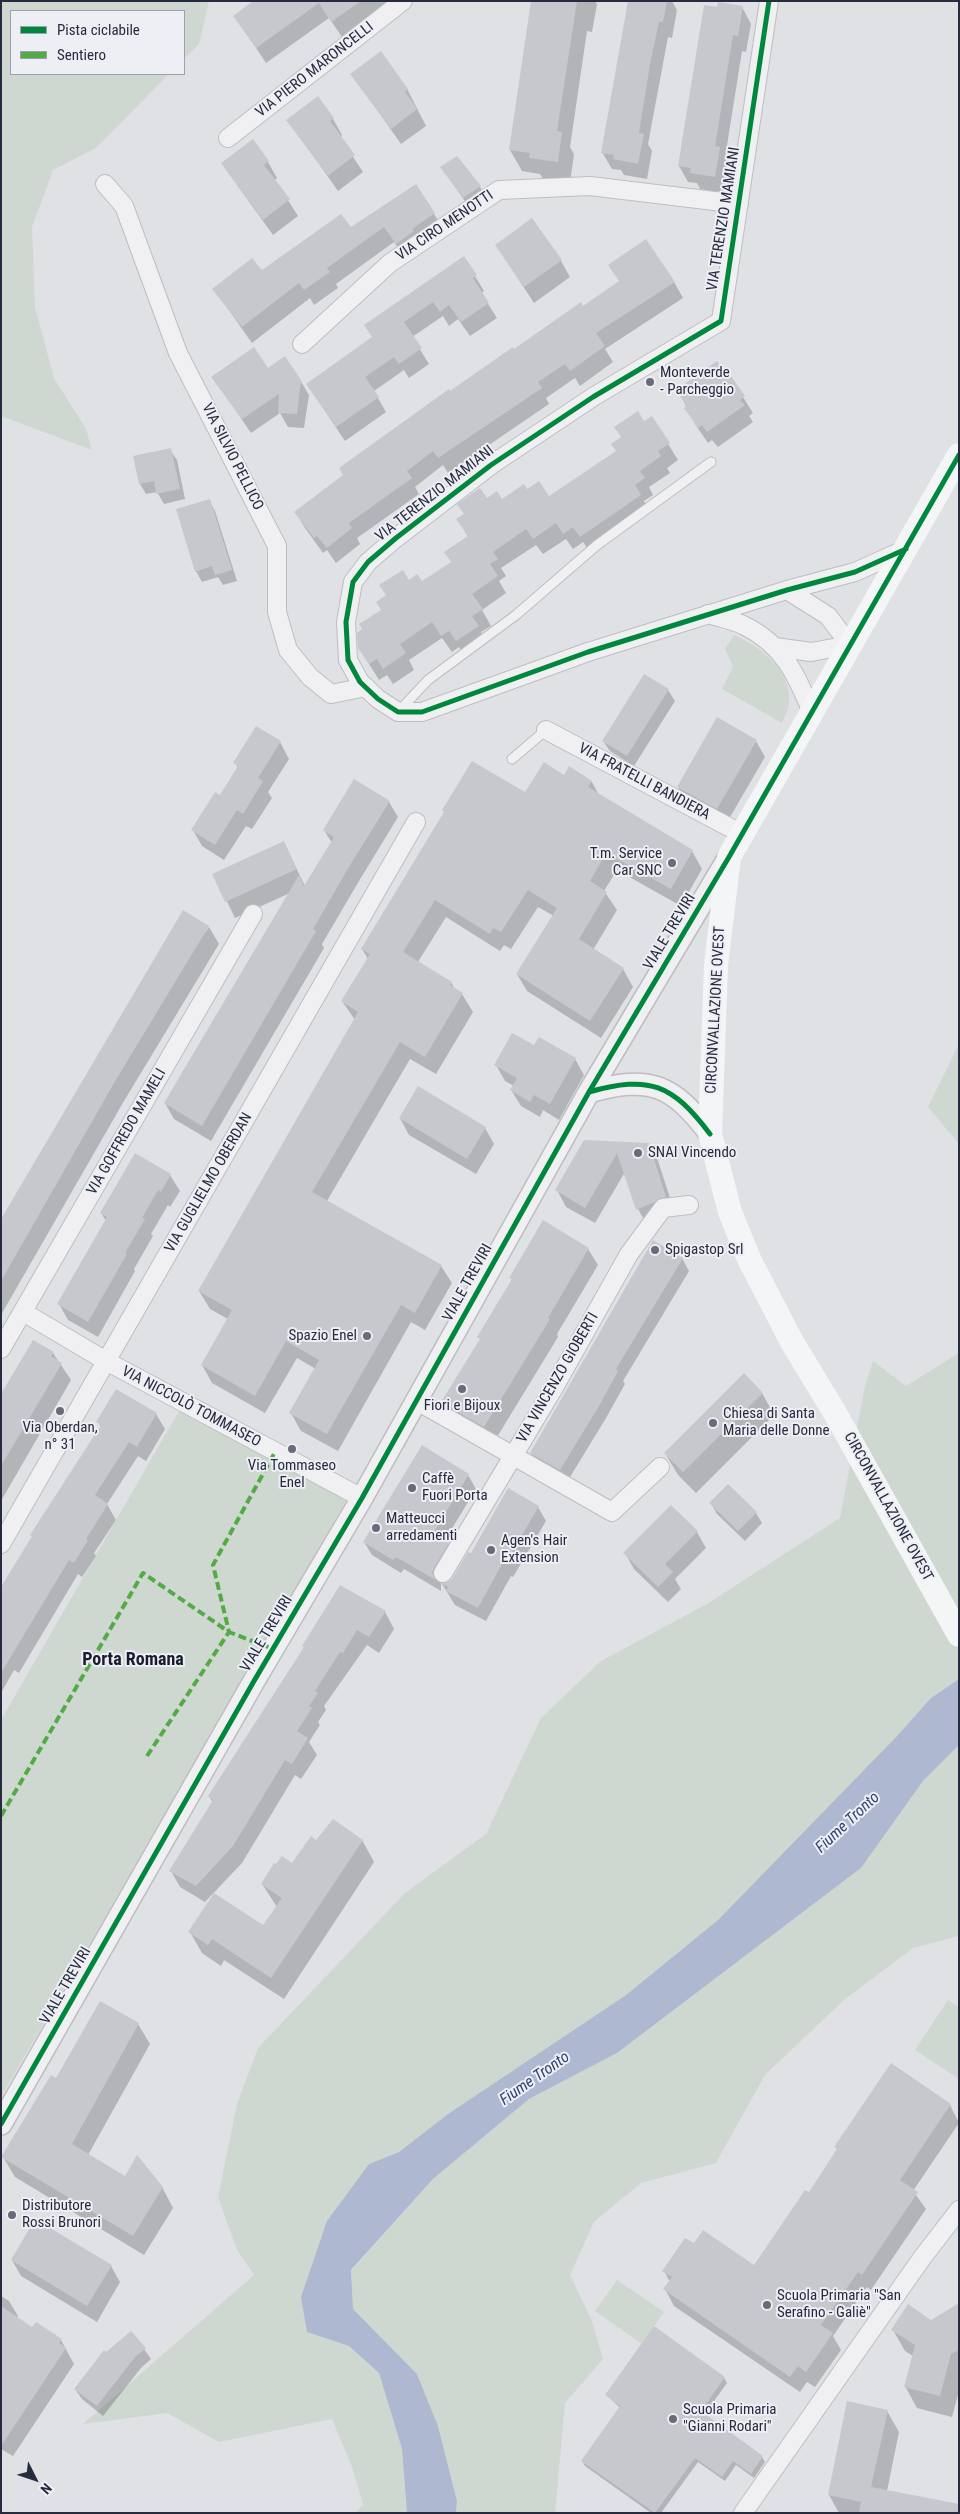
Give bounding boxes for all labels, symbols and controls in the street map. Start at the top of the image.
legend [10,10,185,75]
street label: VIA PIERO MARONCELLI [252,18,378,122]
text: Pista ciclabile [57,21,140,39]
text: Sentiero [57,46,106,64]
street label: VIA TERENZIO MAMIANI [704,146,744,292]
street label: VIA CIRO MENOTTI [393,187,497,265]
place label: Monteverde - Parcheggio [660,364,734,399]
marker: Monteverde - Parcheggio [644,376,656,388]
street label: VIA SILVIO PELLICO [197,400,267,514]
street label: VIA TERENZIO MAMIANI [372,442,498,546]
street label: VIA FRATELLI BANDIERA [575,740,713,824]
place label: T.m. Service Car SNC [590,845,662,880]
marker: T.m. Service Car SNC [666,857,678,869]
street label: VIALE TREVIRI [640,890,700,974]
street label: CIRCONVALLAZIONE OVEST [703,926,729,1094]
street label: VIA GOFFREDO MAMELI [83,1066,171,1198]
street label: VIA GUGLIELMO OBERDAN [162,1110,256,1256]
place label: SNAI Vincendo [648,1144,736,1162]
marker: SNAI Vincendo [632,1147,644,1159]
street label: VIALE TREVIRI [439,1241,497,1325]
place label: Spigastop Srl [665,1241,743,1259]
marker: Spigastop Srl [649,1244,661,1256]
street label: VIA VINCENZO GIOBERTI [513,1310,603,1446]
place label: Spazio Enel [288,1327,357,1345]
marker: Spazio Enel [361,1330,373,1342]
street label: VIA NICCOLÒ TOMMASEO [118,1363,264,1451]
marker: Fiori e Bijoux [456,1383,468,1395]
place label: Fiori e Bijoux [424,1397,500,1415]
marker: Via Oberdan, n° 31 [54,1405,66,1417]
place label: Chiesa di Santa Maria delle Donne [723,1405,830,1440]
marker: Chiesa di Santa Maria delle Donne [707,1417,719,1429]
place label: Via Oberdan, n° 31 [22,1419,98,1454]
street label: CIRCONVALLAZIONE OVEST [839,1429,937,1585]
marker: Via Tommaseo Enel [286,1443,298,1455]
place label: Via Tommaseo Enel [248,1457,336,1492]
place label: Caffè Fuori Porta [422,1470,488,1505]
marker: Caffè Fuori Porta [406,1482,418,1494]
place label: Matteucci arredamenti [386,1510,457,1545]
marker: Matteucci arredamenti [370,1522,382,1534]
place label: Agen's Hair Extension [501,1532,567,1567]
marker: Agen's Hair Extension [485,1544,497,1556]
street label: VIALE TREVIRI [237,1592,297,1676]
district label: Porta Romana [82,1649,184,1671]
water label: Fiume Tronto [812,1788,884,1858]
street label: VIALE TREVIRI [37,1944,95,2028]
water label: Fiume Tronto [496,2048,574,2110]
place label: Distributore Rossi Brunori [22,2197,101,2232]
marker: Distributore Rossi Brunori [6,2209,18,2221]
place label: Scuola Primaria "San Serafino - Galiè" [777,2287,901,2322]
marker: Scuola Primaria "San Serafino - Galiè" [761,2299,773,2311]
place label: Scuola Primaria "Gianni Rodari" [683,2401,777,2436]
marker: Scuola Primaria "Gianni Rodari" [667,2413,679,2425]
north arrow [10,2454,60,2504]
text: N [37,2480,55,2497]

